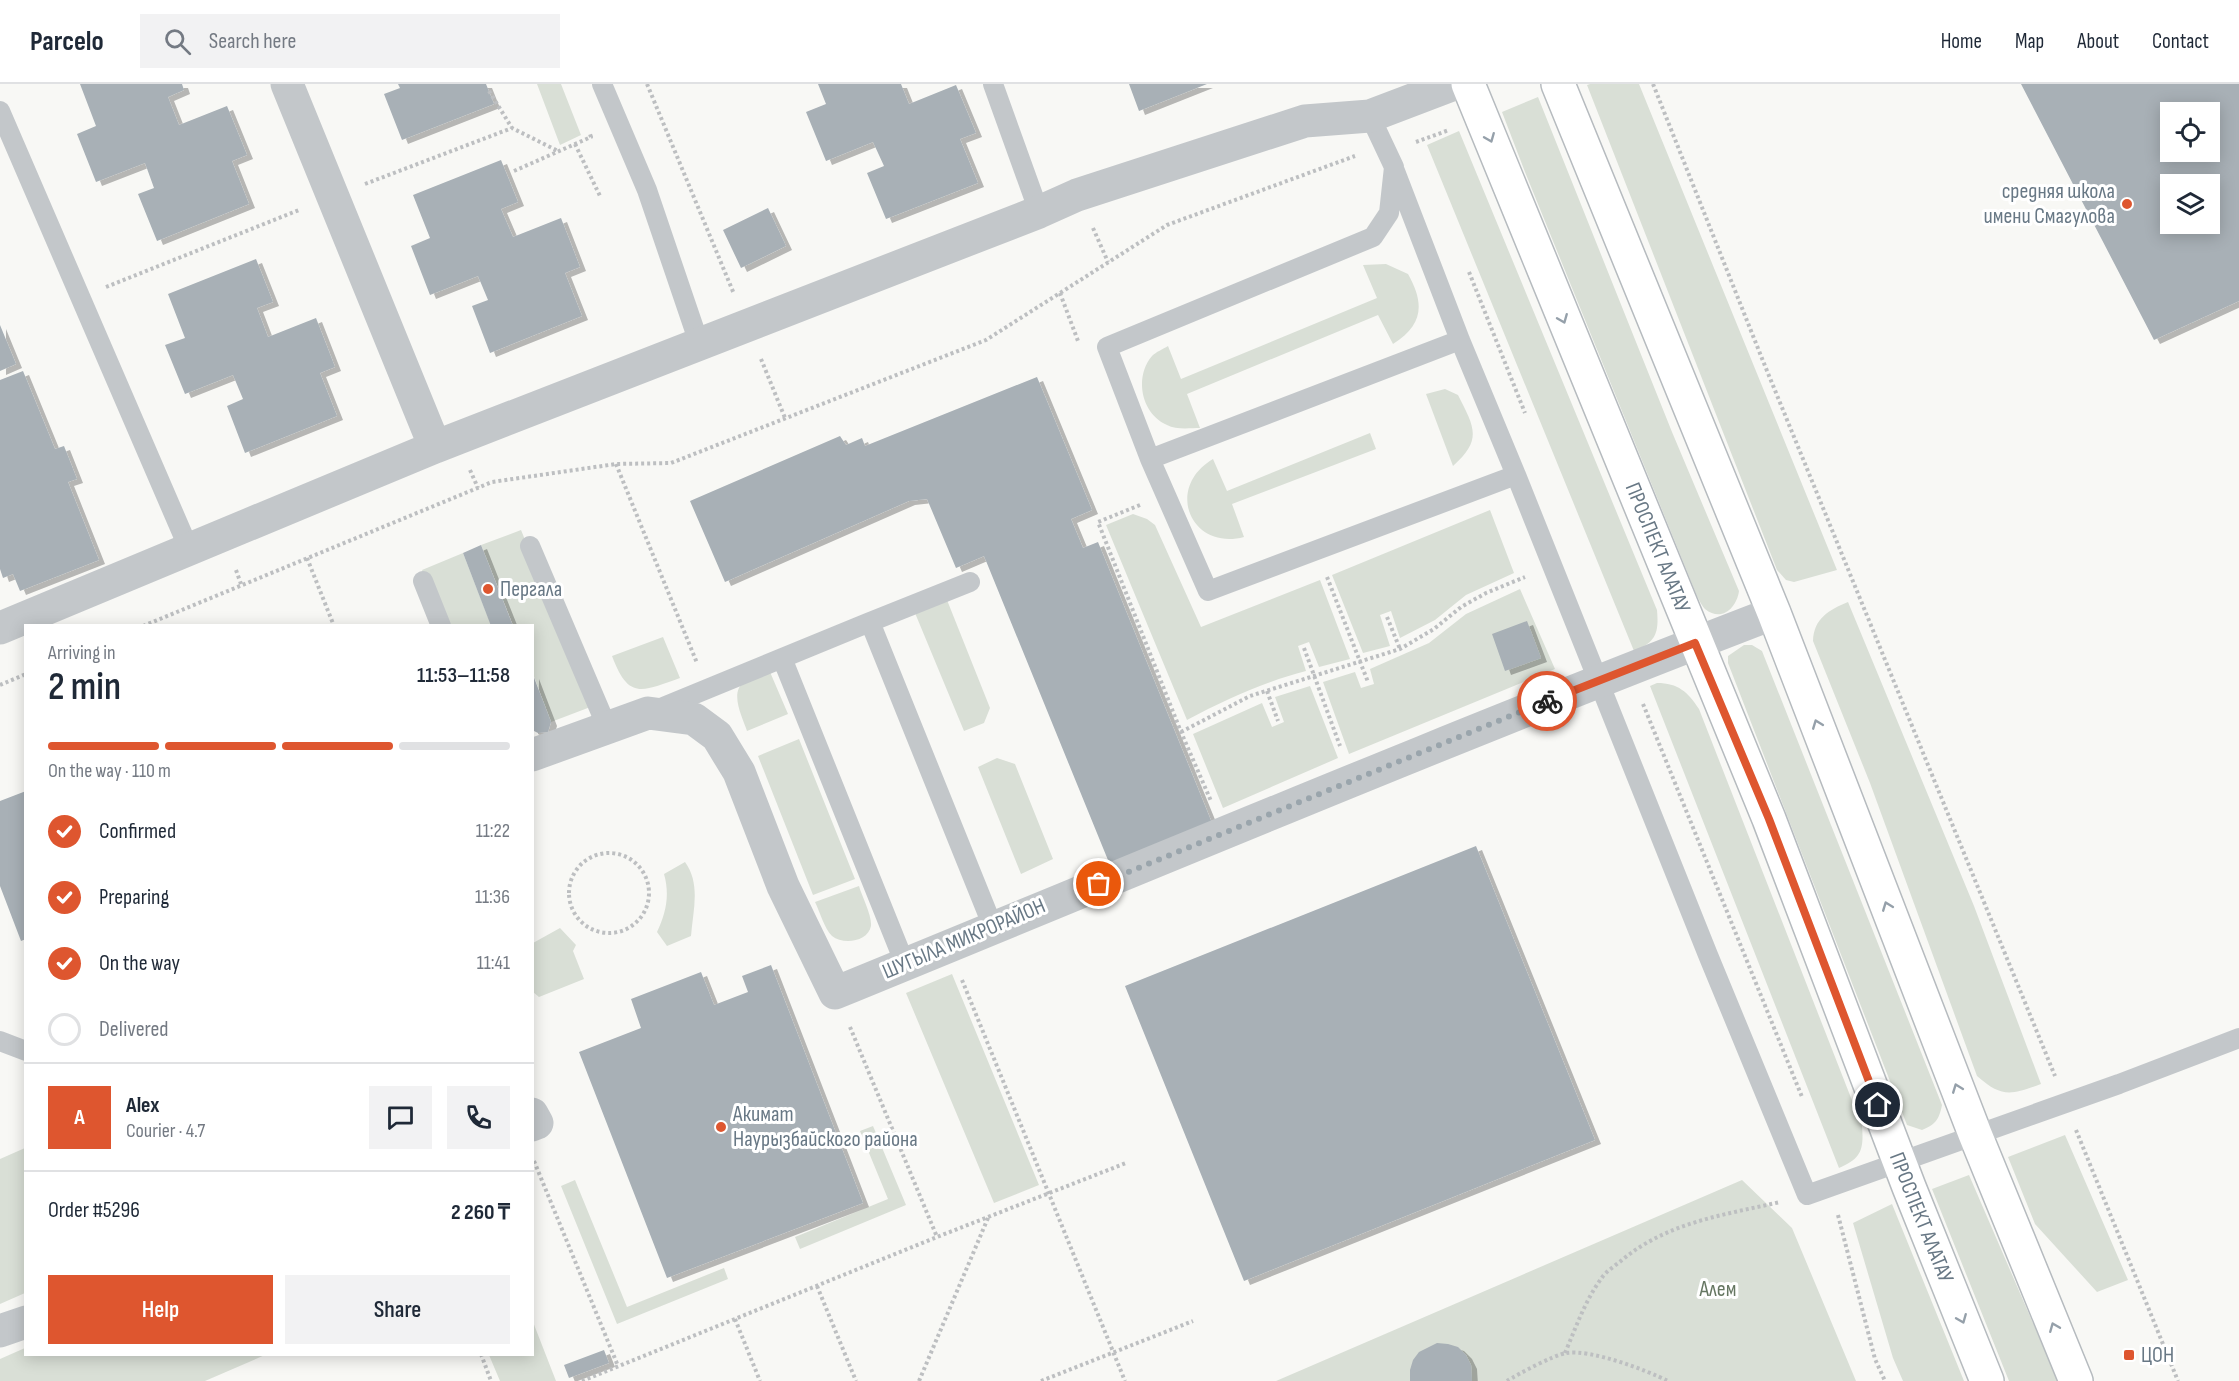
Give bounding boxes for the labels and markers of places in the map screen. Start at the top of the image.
place label: средняя школа имени Смагулова [1984,178,2115,230]
marker: средняя школа имени Смагулова [2120,197,2134,211]
place label: Пергала [500,576,562,603]
marker: Пергала [481,582,495,596]
pin [1073,858,1124,909]
pin [1852,1079,1903,1130]
place label: Акимат Наурызбайского района [732,1101,918,1153]
marker: Акимат Наурызбайского района [714,1120,728,1134]
place label: ЦОН [2141,1342,2174,1369]
marker: ЦОН [2122,1348,2136,1362]

